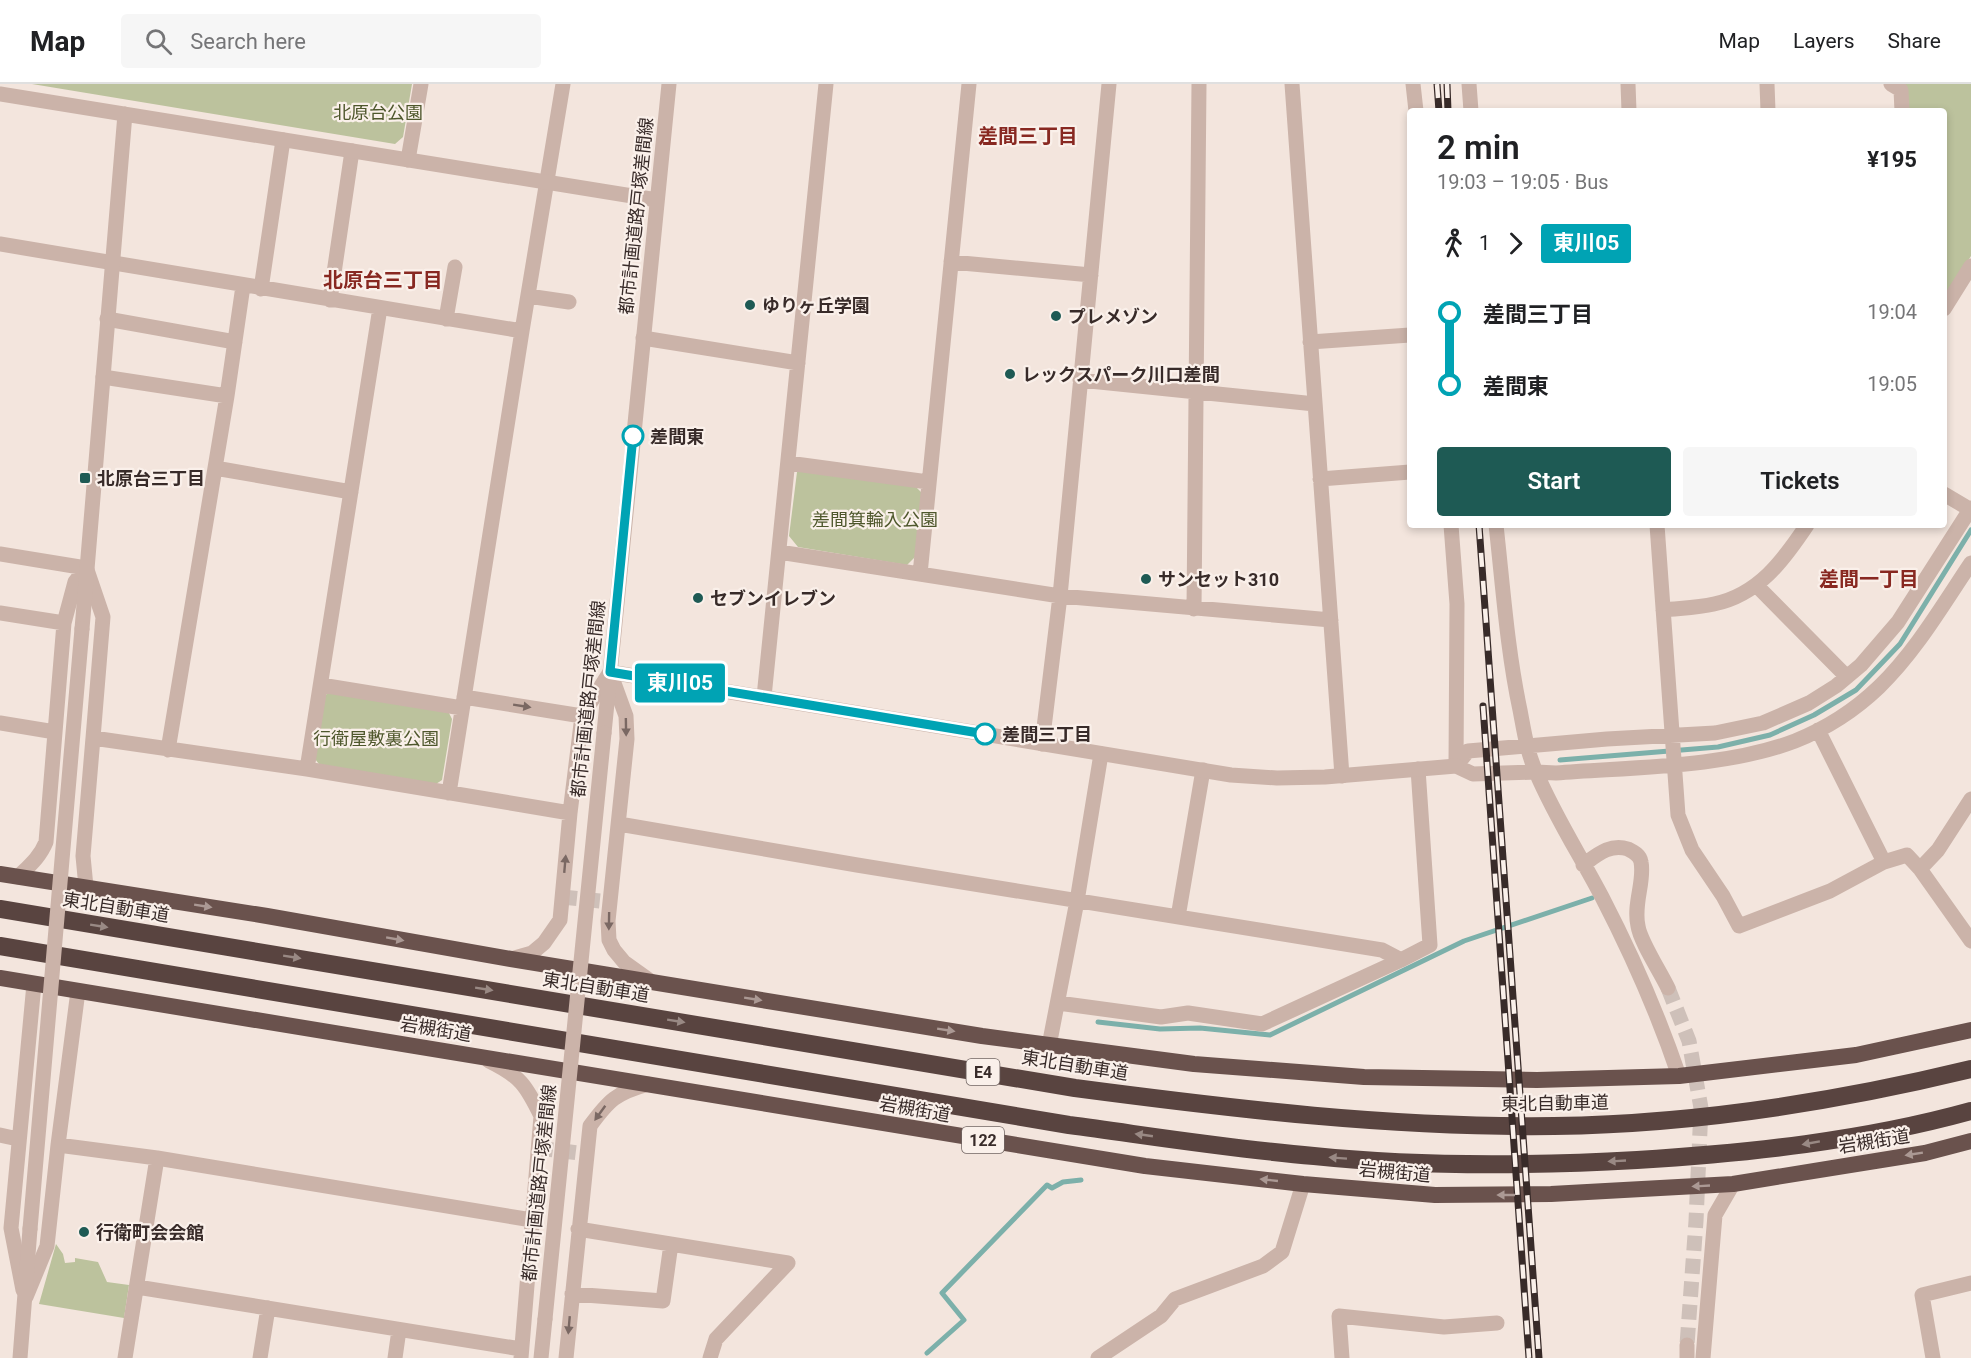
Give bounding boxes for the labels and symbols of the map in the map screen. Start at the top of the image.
park label: 北原台公園 [333,102,423,123]
street label: 都市計画道路戸塚差間線 [615,116,657,316]
district label: 差間三丁目 [978,124,1078,148]
district label: 北原台三丁目 [323,268,443,292]
place label: ゆりヶ丘学園 [762,295,870,316]
marker: ゆりヶ丘学園 [743,298,757,312]
place label: プレメゾン [1068,306,1158,327]
marker: プレメゾン [1049,309,1063,323]
place label: レックスパーク川口差間 [1022,364,1219,385]
marker: レックスパーク川口差間 [1003,367,1017,381]
marker: 差間東 [622,425,644,447]
place label: 差間東 [650,426,704,447]
place label: 北原台三丁目 [97,468,205,489]
marker: 北原台三丁目 [78,471,92,485]
park label: 差間箕輪入公園 [812,509,938,530]
district label: 差間一丁目 [1819,567,1919,591]
place label: サンセット310 [1158,569,1279,590]
marker: サンセット310 [1139,572,1153,586]
place label: セブンイレブン [710,588,836,609]
marker: セブンイレブン [691,591,705,605]
street label: 都市計画道路戸塚差間線 [567,599,609,799]
line badge: 東川05 [638,664,722,702]
one-way arrow [513,702,532,711]
one-way arrow [622,718,631,737]
marker: 差間三丁目 [974,723,996,745]
place label: 差間三丁目 [1002,724,1092,745]
park label: 行衛屋敷裏公園 [313,728,439,749]
one-way arrow [560,854,570,873]
street label: 東北自動車道 [61,888,171,926]
one-way arrow [194,902,213,911]
one-way arrow [604,912,613,931]
one-way arrow [90,921,109,930]
one-way arrow [386,935,405,944]
one-way arrow [282,953,301,962]
street label: 東北自動車道 [541,968,651,1006]
one-way arrow [475,985,494,994]
one-way arrow [744,994,763,1003]
street label: 岩槻街道 [399,1013,473,1045]
one-way arrow [667,1017,686,1026]
one-way arrow [936,1026,955,1035]
street label: 東北自動車道 [1020,1046,1130,1084]
road number: E4 [966,1059,1000,1085]
street label: 都市計画道路戸塚差間線 [518,1083,560,1283]
street label: 岩槻街道 [878,1092,952,1126]
street label: 東北自動車道 [1501,1092,1609,1114]
one-way arrow [594,1106,606,1121]
street label: 岩槻街道 [1837,1125,1911,1157]
road number: 122 [962,1127,1004,1153]
one-way arrow [1135,1131,1154,1140]
one-way arrow [1801,1139,1820,1148]
one-way arrow [1904,1150,1923,1159]
one-way arrow [1328,1153,1347,1163]
one-way arrow [1607,1156,1626,1165]
street label: 岩槻街道 [1358,1158,1432,1186]
one-way arrow [1260,1176,1279,1185]
one-way arrow [1691,1181,1710,1190]
one-way arrow [1496,1190,1515,1200]
place label: 行衛町会会館 [96,1222,204,1243]
marker: 行衛町会会館 [77,1225,91,1239]
one-way arrow [564,1315,574,1334]

